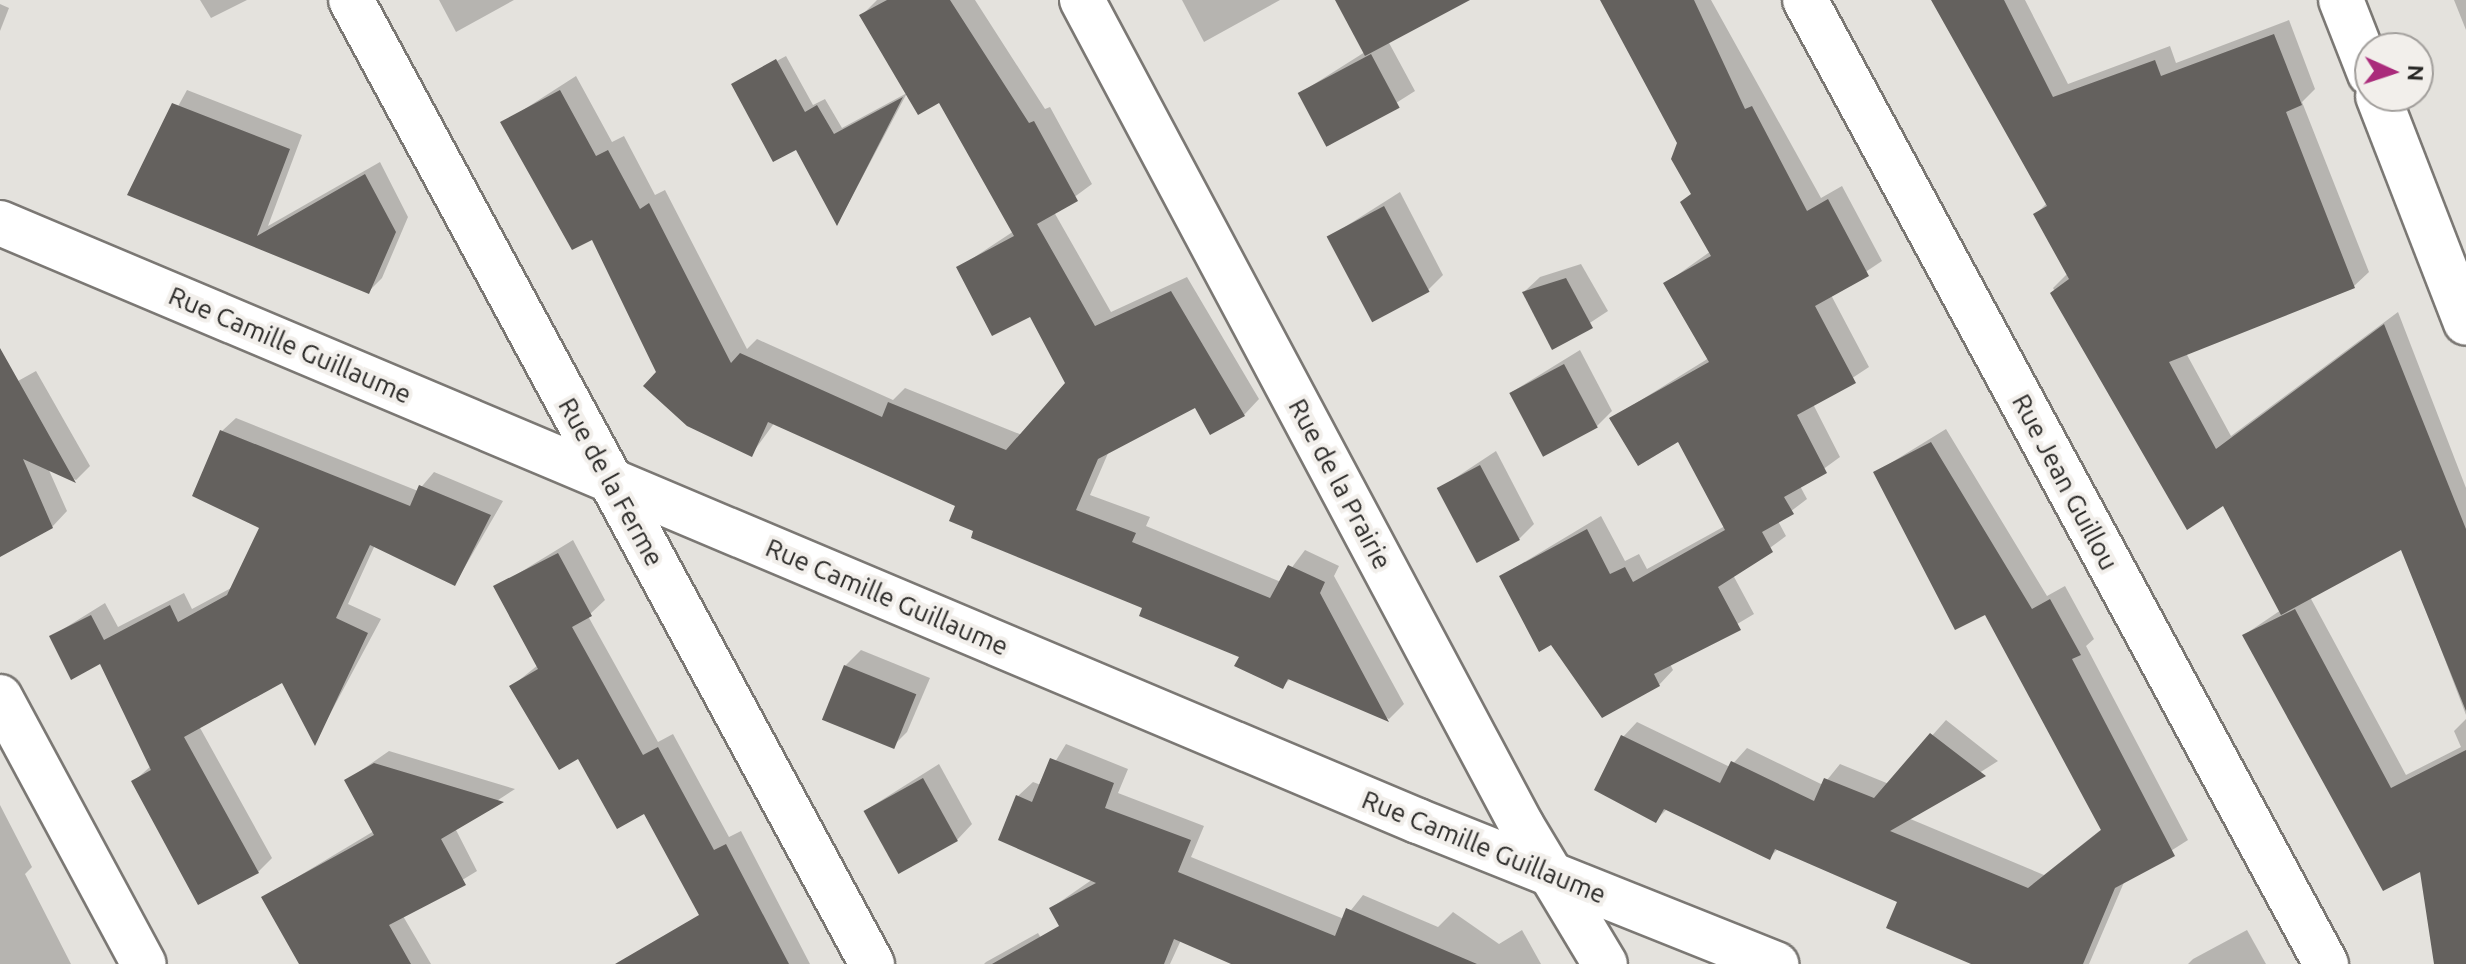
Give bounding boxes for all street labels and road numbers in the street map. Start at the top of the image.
street label: Rue Camille Guillaume [164,280,416,410]
street label: Rue Jean Guillou [2006,389,2124,575]
street label: Rue de la Ferme [552,392,670,572]
street label: Rue de la Prairie [1282,393,1398,575]
street label: Rue Camille Guillaume [761,532,1013,662]
street label: Rue Camille Guillaume [1357,784,1611,910]

